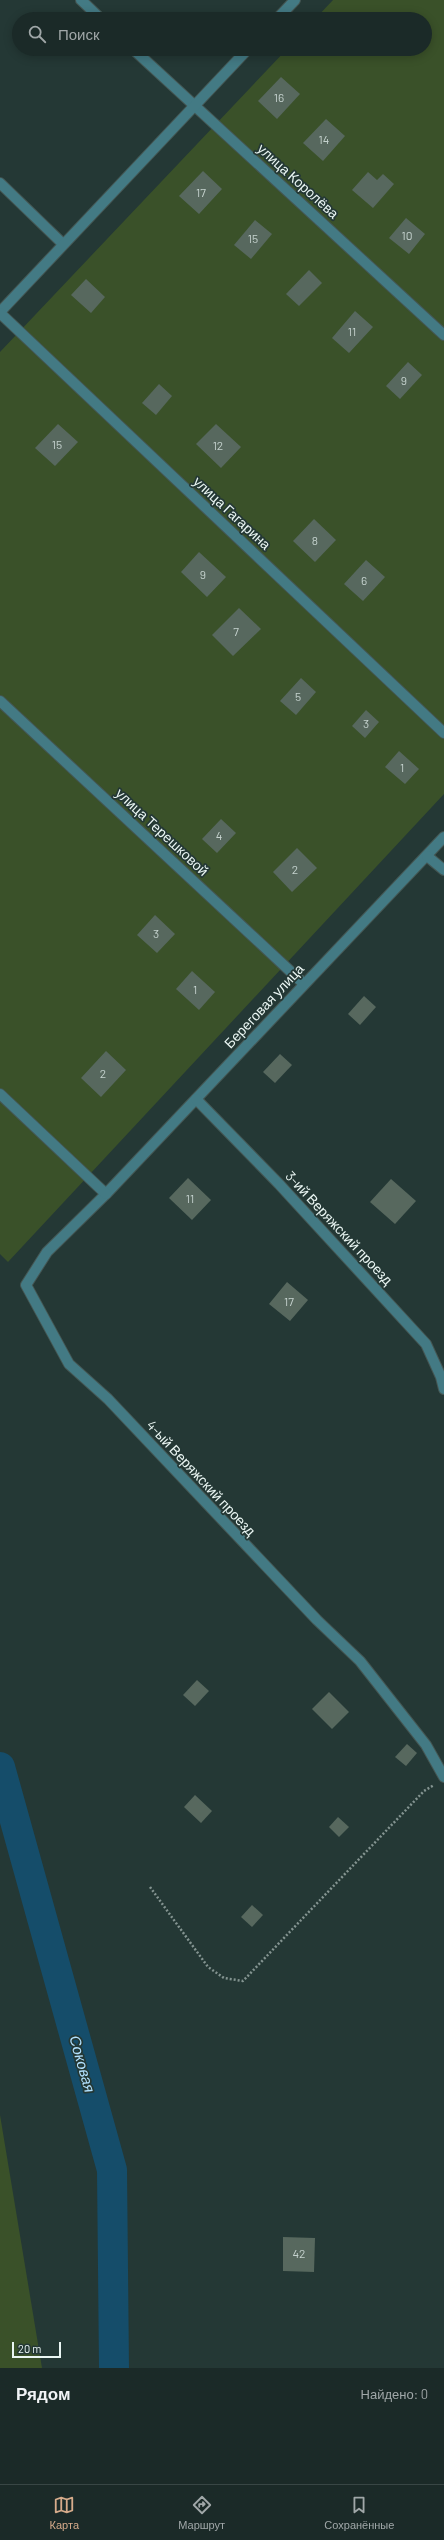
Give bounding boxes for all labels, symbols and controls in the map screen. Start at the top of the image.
search box [12,12,432,56]
icon: search [26,23,48,45]
text: Поиск [58,25,100,43]
house number: 16 [274,90,284,104]
house number: 14 [319,132,329,146]
street label: улица Королёва [254,140,343,222]
house number: 17 [196,185,206,199]
house number: 10 [402,228,412,242]
house number: 15 [248,231,258,245]
house number: 11 [348,324,356,338]
house number: 9 [401,373,407,387]
house number: 15 [52,437,62,451]
house number: 12 [213,438,223,452]
street label: улица Гагарина [190,472,275,553]
house number: 8 [312,533,318,547]
house number: 9 [200,567,206,581]
house number: 6 [361,573,367,587]
house number: 7 [233,624,239,638]
house number: 5 [295,689,301,703]
house number: 3 [363,716,369,730]
house number: 1 [400,760,404,774]
street label: улица Терешковой [112,784,212,879]
house number: 4 [216,828,222,842]
house number: 2 [292,862,298,876]
house number: 3 [153,926,159,940]
street label: Береговая улица [220,960,307,1051]
house number: 1 [193,982,197,996]
house number: 2 [100,1066,106,1080]
street label: 3-ий Веряжский проезд [282,1167,397,1288]
house number: 11 [186,1191,194,1205]
house number: 17 [284,1294,294,1308]
street label: 4-ый Веряжский проезд [143,1416,259,1539]
water label: Соковая [66,2033,100,2094]
house number: 42 [292,2246,306,2260]
scale bar [12,2340,61,2359]
text: 20 m [18,2342,41,2355]
text: Рядом [16,2383,71,2403]
text: Найдено: 0 [361,2386,428,2402]
tab: Карта [50,2494,79,2531]
tab: Маршрут [178,2494,225,2531]
tab: Сохранённые [324,2494,394,2531]

